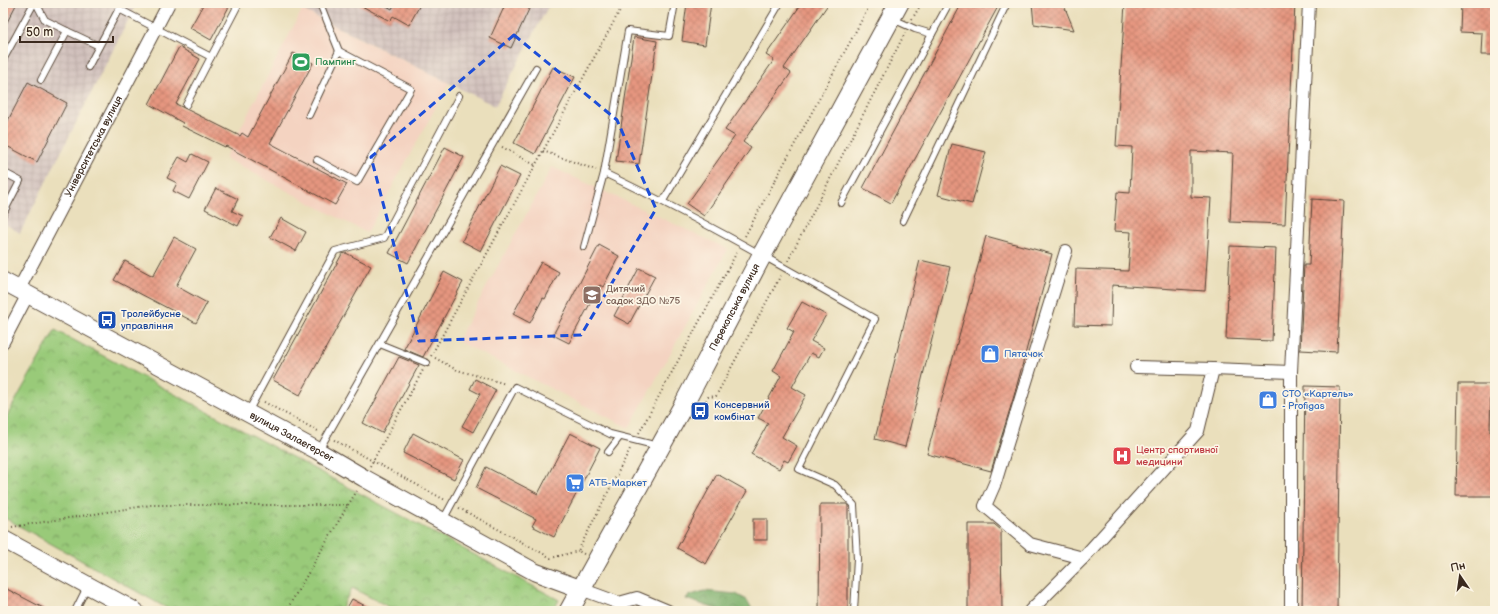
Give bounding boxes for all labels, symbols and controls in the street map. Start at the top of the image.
scale bar [20,18,113,44]
text: 50 m [26,25,53,40]
sports icon: Пампинг [290,51,312,73]
place label: Пампинг [315,56,356,68]
street label: Університетська вулиця [62,93,125,199]
street label: Перекопська вулиця [707,261,763,353]
place label: Дитячий садок ЗДО №75 [606,283,680,307]
school or university icon: Дитячий садок ЗДО №75 [581,284,603,306]
place label: Тролейбусне управління [121,308,181,332]
bus stop icon: Тролейбусне управління [96,309,118,331]
shop icon: Пятачок [979,343,1001,365]
place label: Пятачок [1004,348,1044,360]
place label: СТО «Картель» - Profigas [1282,388,1354,412]
shop icon: СТО «Картель» - Profigas [1257,389,1279,411]
place label: Консервний комбінат [714,399,770,423]
bus stop icon: Консервний комбінат [689,400,711,422]
street label: вулиця Залаегерсег [248,409,336,465]
place label: Центр спортивної медицини [1136,444,1219,468]
hospital icon: Центр спортивної медицини [1111,445,1133,467]
supermarket icon: АТБ-Маркет [564,472,586,494]
place label: АТБ-Маркет [588,477,647,489]
north arrow [1440,556,1480,596]
text: Пн [1449,559,1466,575]

